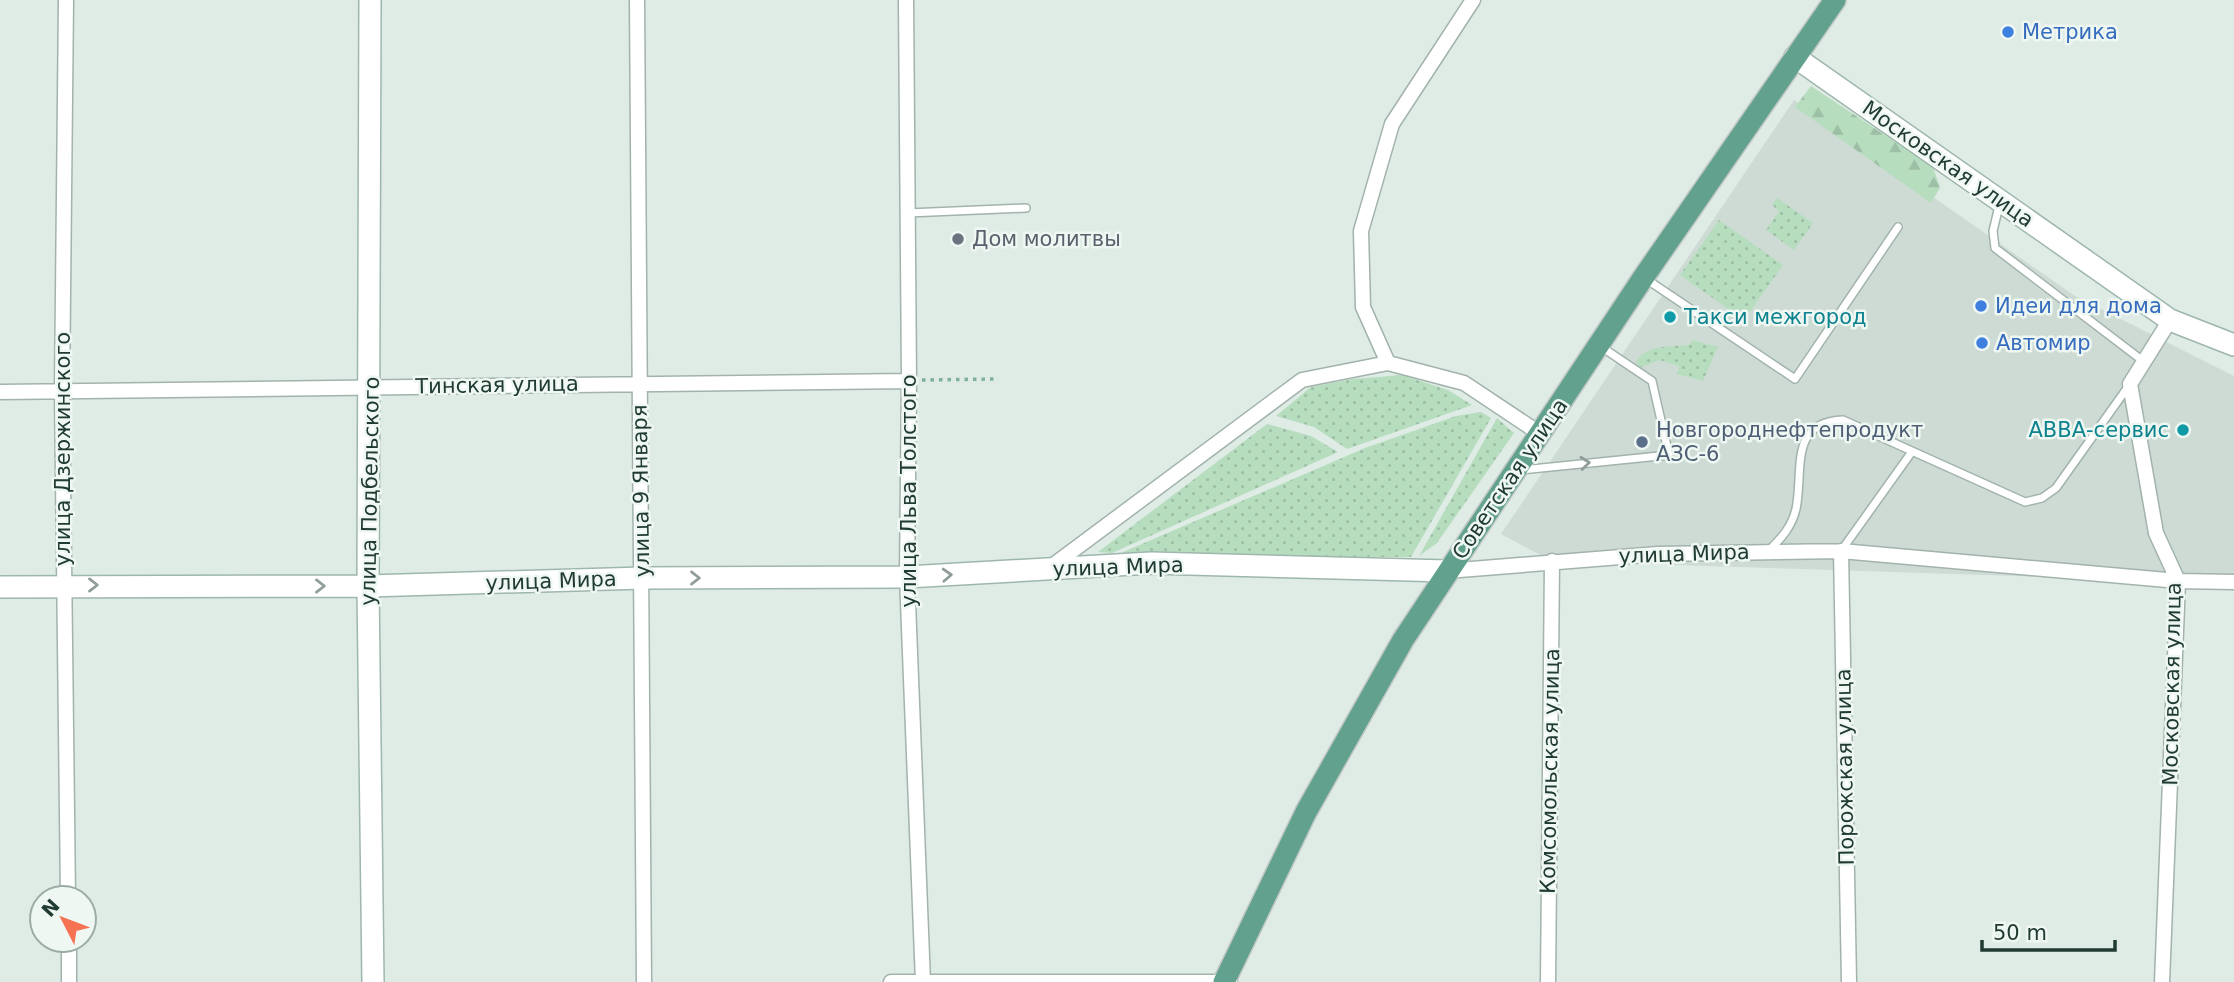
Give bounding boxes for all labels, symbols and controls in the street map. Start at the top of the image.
place label: Метрика [2022,20,2118,44]
marker: Метрика [2000,24,2016,40]
street label: Московская улица [1858,96,2038,232]
place label: Дом молитвы [972,227,1121,251]
marker: Дом молитвы [950,231,966,247]
place label: Идеи для дома [1995,294,2162,318]
marker: Идеи для дома [1973,298,1989,314]
place label: Такси межгород [1683,305,1867,329]
marker: Такси межгород [1662,309,1678,325]
place label: Автомир [1996,331,2091,355]
street label: улица Дзержинского [51,332,75,566]
marker: Автомир [1974,335,1990,351]
street label: Тинская улица [414,372,579,398]
street label: улица Льва Толстого [897,374,921,608]
street label: улица Подбельского [356,376,384,606]
street label: Советская улица [1447,394,1573,564]
street label: улица 9 Января [627,404,655,578]
place label: Новгороднефтепродукт АЗС-6 [1656,418,1923,466]
place label: АВВА-сервис [2029,418,2169,442]
marker: АВВА-сервис [2175,422,2191,438]
marker: Новгороднефтепродукт АЗС-6 [1634,434,1650,450]
one-way arrow [1580,456,1591,471]
street label: улица Мира [1618,540,1750,568]
street label: улица Мира [1052,553,1184,581]
street label: улица Мира [485,567,617,595]
one-way arrow [941,567,952,582]
one-way arrow [690,570,700,586]
one-way arrow [88,577,98,593]
one-way arrow [315,578,326,594]
street label: Московская улица [2158,582,2186,786]
street label: Комсомольская улица [1536,648,1564,894]
street label: Порожская улица [1831,668,1859,866]
north arrow [28,884,98,954]
text: N [37,894,64,921]
scale bar [1982,908,2115,952]
text: 50 m [1993,921,2047,945]

